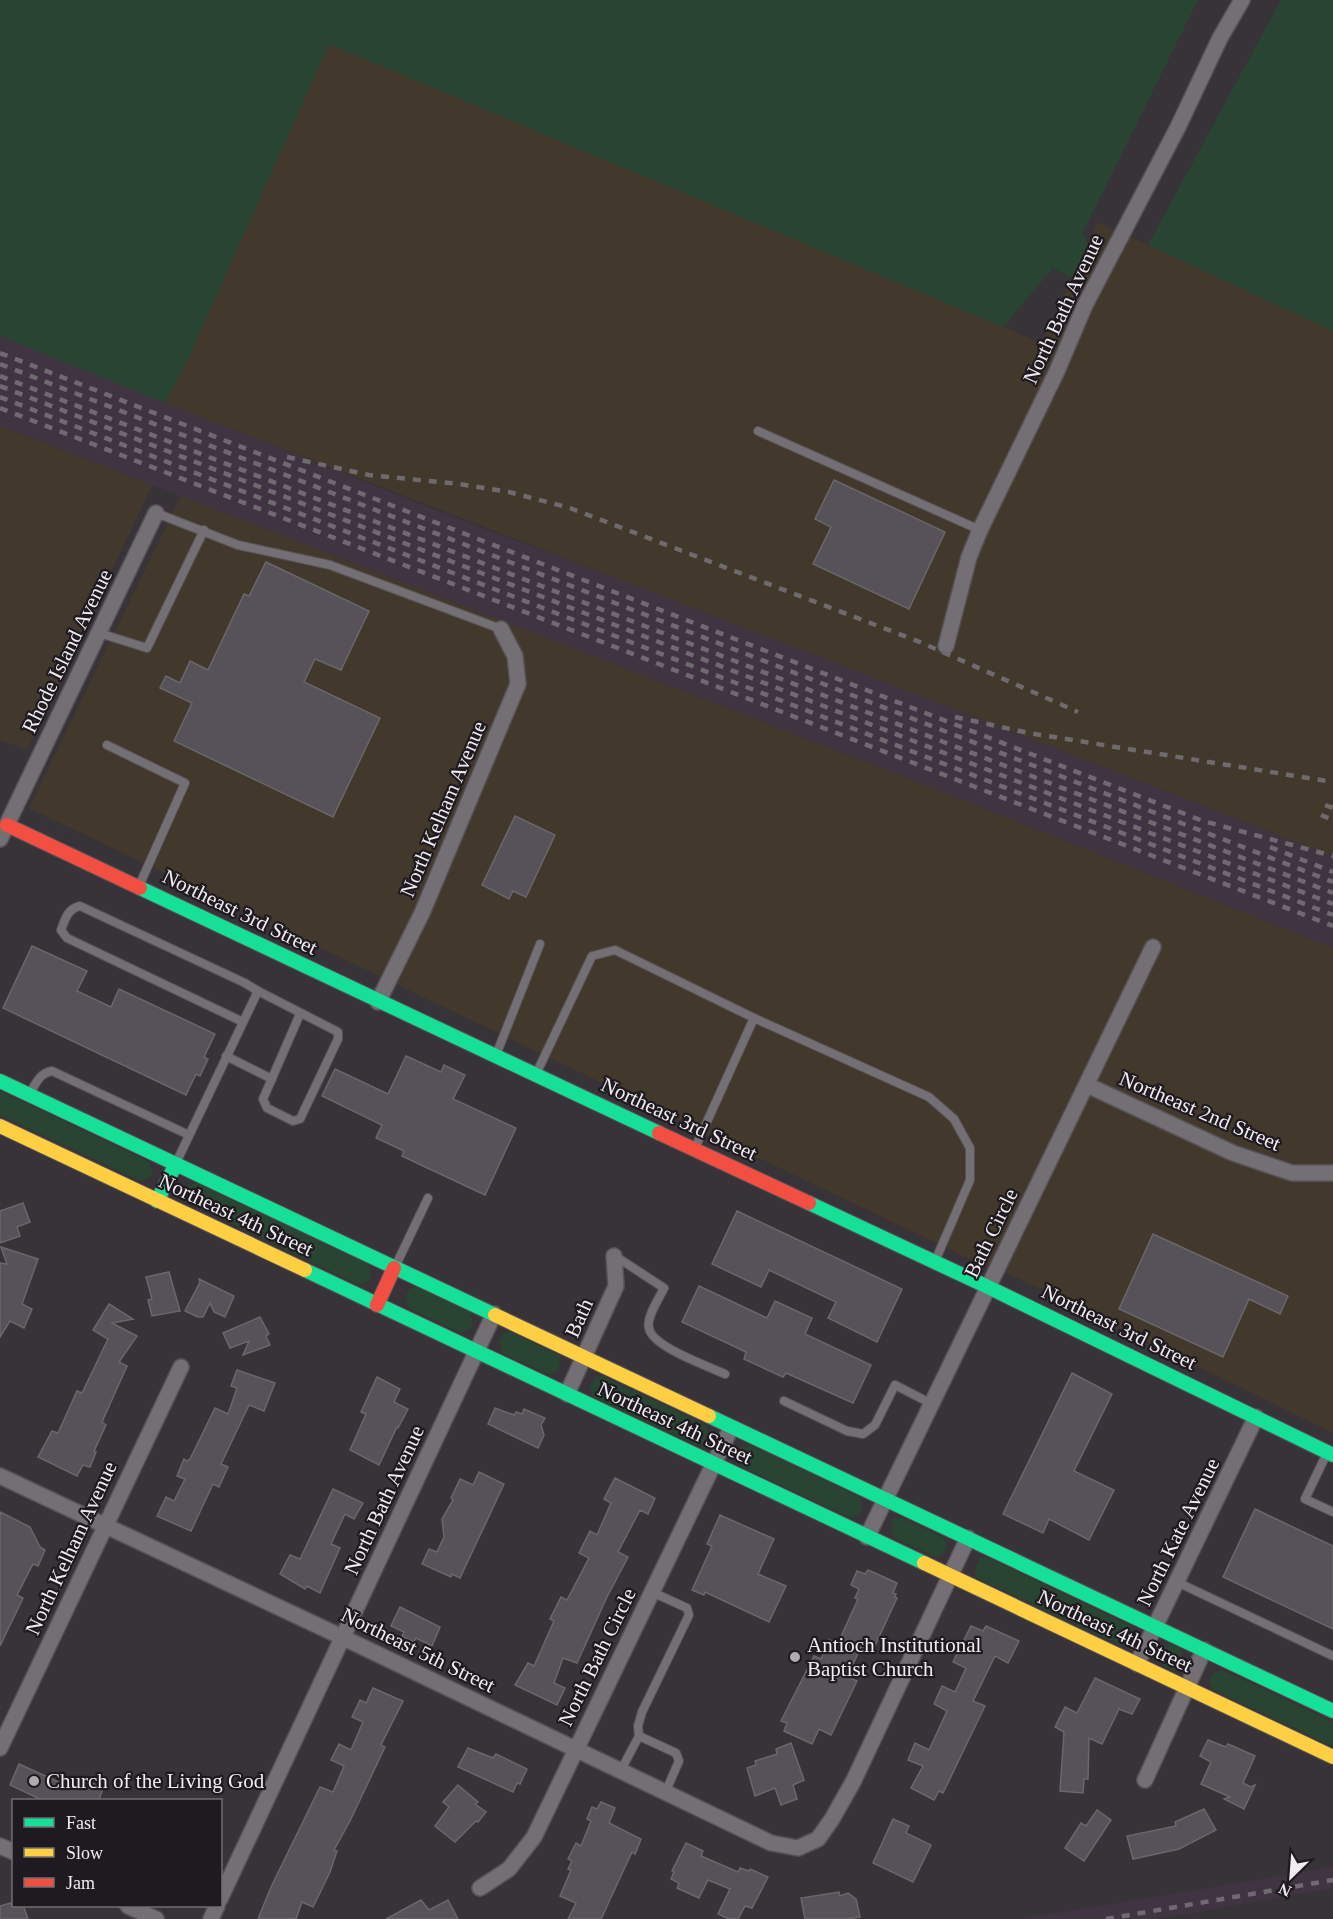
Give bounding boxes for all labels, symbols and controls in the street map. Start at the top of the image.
street label: North Bath Avenue [1018,231,1108,387]
street label: Rhode Island Avenue [17,565,117,737]
street label: North Kelham Avenue [395,718,491,900]
street label: Northeast 3rd Street [159,864,321,960]
street label: Northeast 2nd Street [1116,1066,1284,1156]
street label: Northeast 3rd Street [597,1072,761,1166]
street label: Northeast 4th Street [155,1169,317,1261]
street label: Bath Circle [959,1184,1023,1282]
street label: Northeast 3rd Street [1038,1279,1200,1375]
street label: Bath [560,1295,598,1341]
street label: Northeast 4th Street [594,1377,756,1469]
street label: North Bath Avenue [339,1422,429,1578]
street label: North Kate Avenue [1132,1454,1224,1610]
street label: North Kelham Avenue [20,1457,122,1639]
street label: North Bath Circle [553,1584,641,1730]
street label: Northeast 4th Street [1034,1585,1196,1677]
street label: Northeast 5th Street [337,1602,499,1698]
place label: Antioch Institutional Baptist Church [807,1633,982,1681]
marker: Antioch Institutional Baptist Church [788,1650,802,1664]
place label: Church of the Living God [46,1769,265,1793]
marker: Church of the Living God [27,1774,41,1788]
legend [12,1799,222,1907]
text: Fast [66,1813,96,1833]
text: Slow [66,1843,103,1863]
north arrow [1261,1847,1321,1907]
text: Jam [66,1873,95,1893]
text: N [1276,1880,1294,1900]

